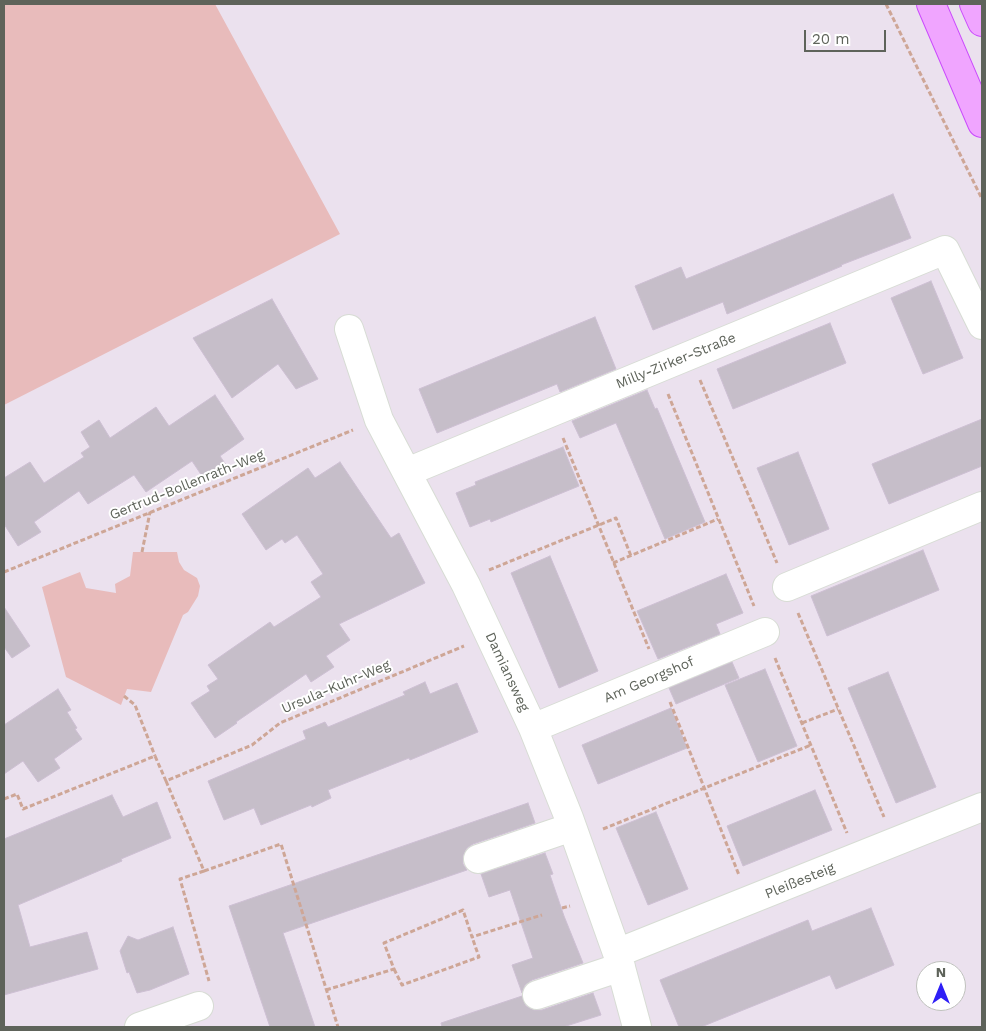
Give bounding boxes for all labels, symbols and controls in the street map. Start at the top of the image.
scale bar [806,20,888,52]
text: 20 m [812,30,850,48]
street label: Milly-Zirker-Straße [614,329,738,393]
street label: Gertrud-Bollenrath-Weg [107,446,267,524]
street label: Damiansweg [481,630,533,714]
street label: Am Georgshof [601,653,697,707]
street label: Ursula-Kuhr-Weg [279,657,393,717]
street label: Pleißesteig [763,859,837,903]
north arrow [916,961,966,1011]
text: N [936,964,946,980]

